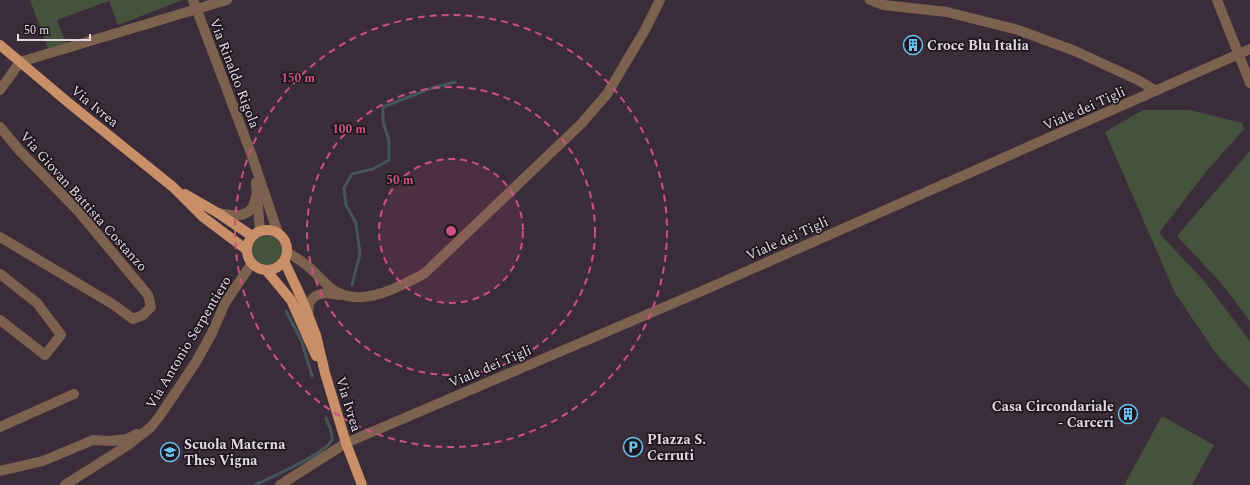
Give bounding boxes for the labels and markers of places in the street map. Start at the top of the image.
building icon: Croce Blu Italia [902,34,924,56]
place label: Croce Blu Italia [927,35,1030,56]
centre of rings [444,224,458,238]
place label: Casa Circondariale - Carceri [992,396,1114,433]
building icon: Casa Circondariale - Carceri [1117,403,1139,425]
place label: PIazza S. Cerruti [647,429,706,466]
place label: Scuola Materna Thes Vigna [184,434,286,471]
parking icon: PIazza S. Cerruti [622,436,644,458]
school or university icon: Scuola Materna Thes Vigna [159,441,181,463]

